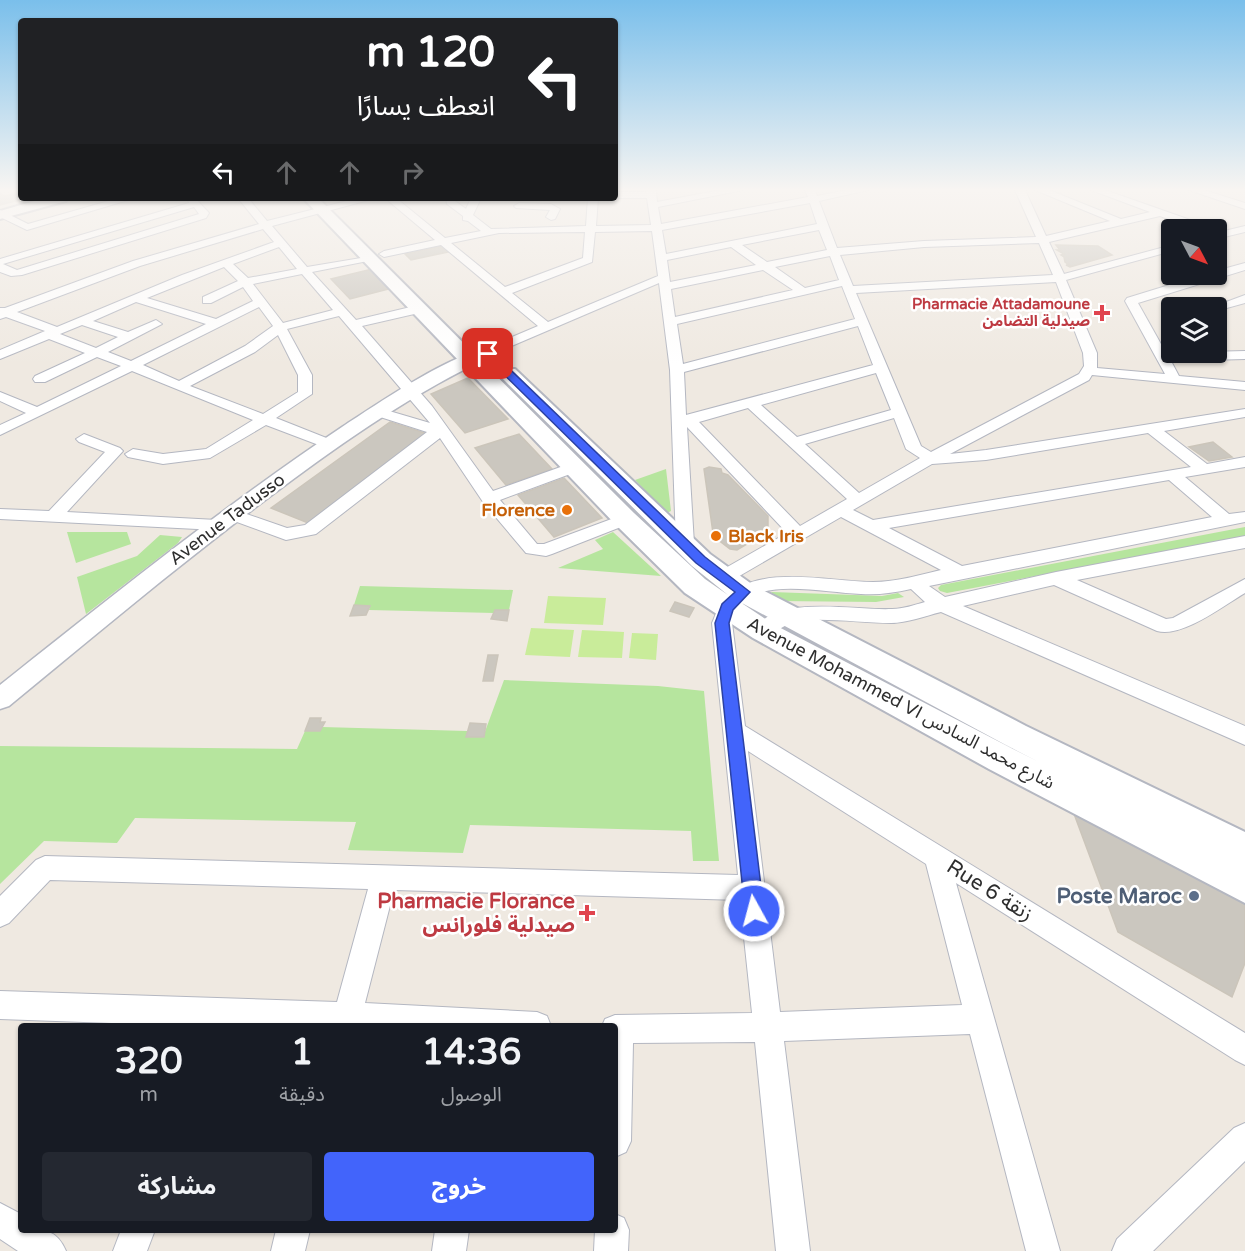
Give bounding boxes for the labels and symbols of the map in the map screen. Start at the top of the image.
north arrow [1161,219,1227,285]
place label: Pharmacie Attadamoune صيدلية التضامن [912,295,1091,330]
marker: Pharmacie Attadamoune صيدلية التضامن [1095,306,1109,320]
pin [462,328,513,379]
street label: Avenue Tadusso [165,468,289,570]
place label: Florence [481,499,555,521]
marker: Florence [560,503,574,517]
place label: Black Iris [728,525,804,547]
marker: Black Iris [709,529,723,543]
street label: Avenue Mohammed VI شارع محمد السادس [742,612,1058,796]
street label: Rue 6 زنقة [942,854,1038,927]
position arrow [722,879,786,943]
place label: Poste Maroc [1056,884,1182,909]
place label: Pharmacie Florance صيدلية فلورانس [377,889,575,938]
marker: Poste Maroc [1187,889,1201,903]
marker: Pharmacie Florance صيدلية فلورانس [580,906,594,920]

